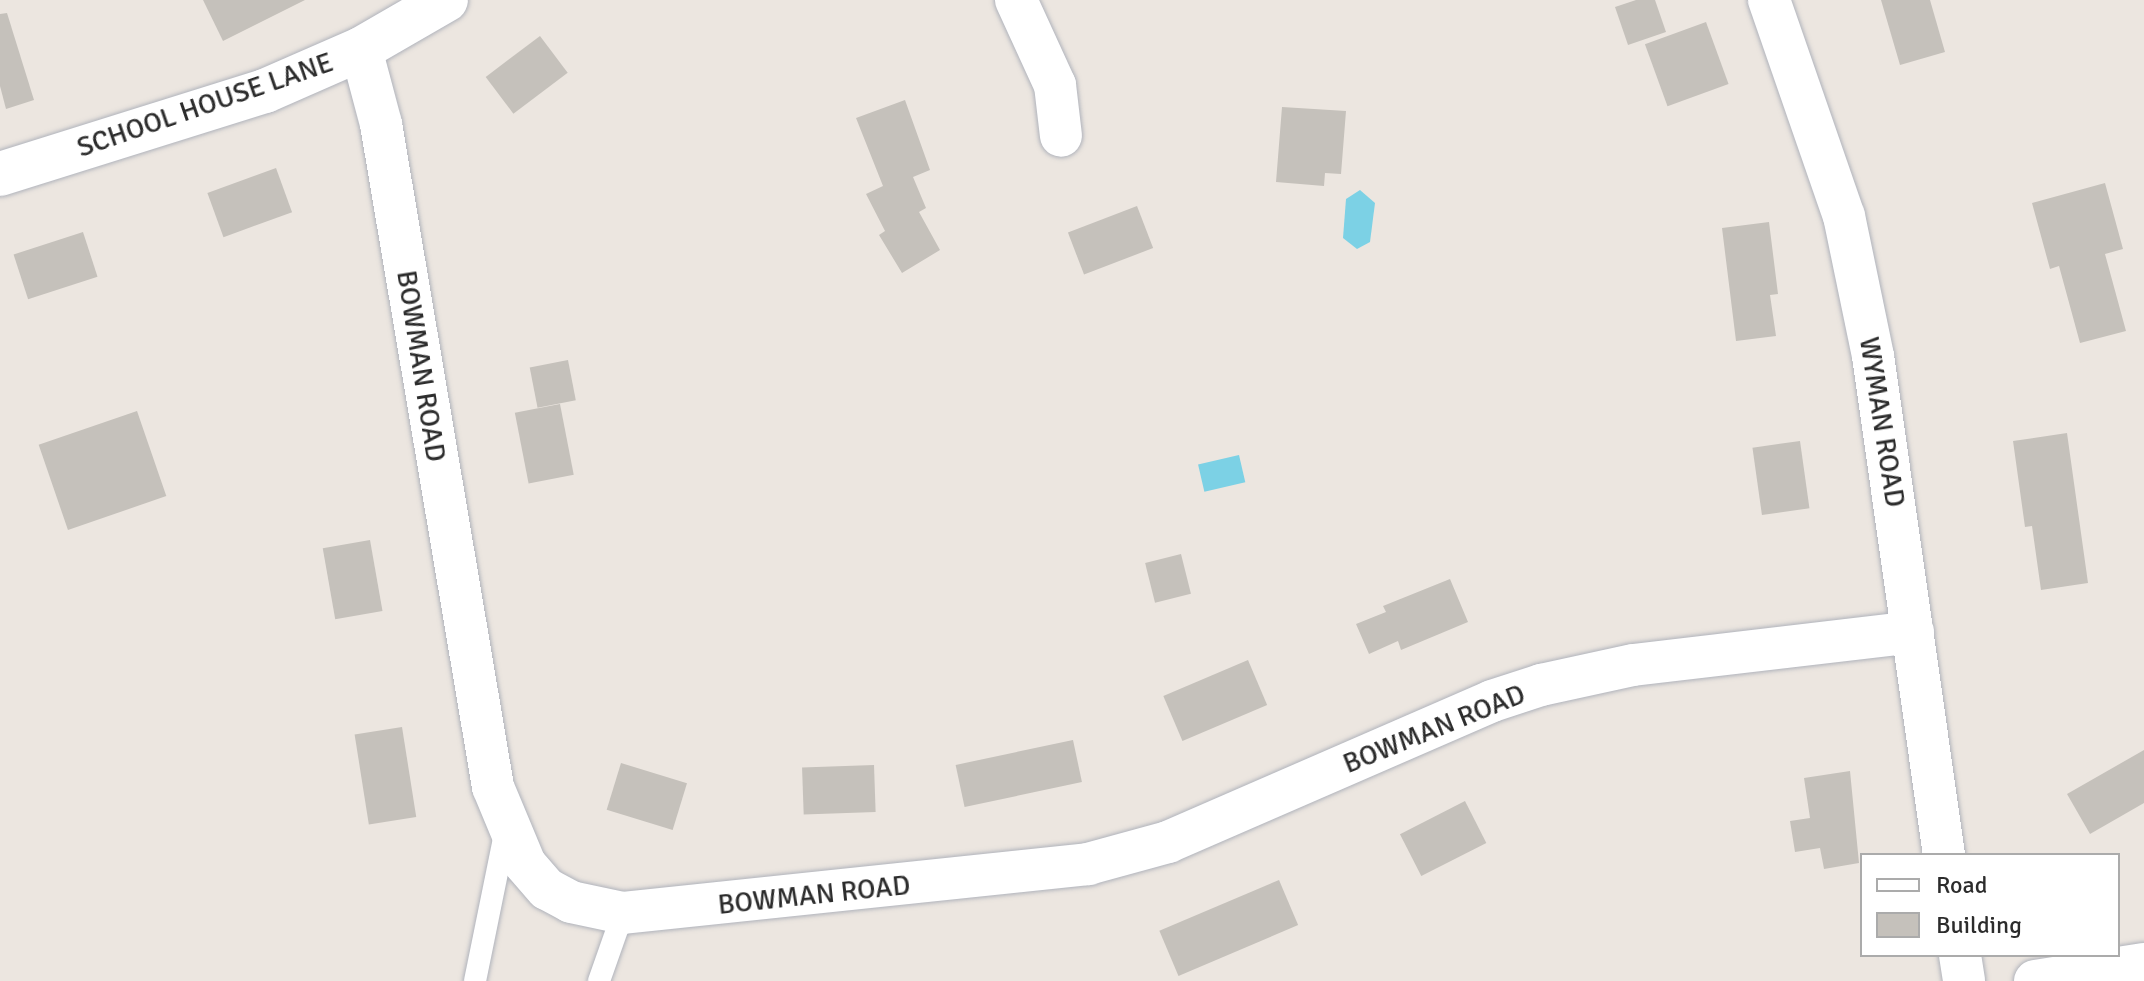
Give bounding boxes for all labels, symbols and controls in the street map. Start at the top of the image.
street label: SCHOOL HOUSE LANE [73,45,337,165]
street label: BOWMAN ROAD [389,268,453,464]
street label: WYMAN ROAD [1852,335,1912,509]
street label: BOWMAN ROAD [1338,677,1530,781]
legend [1860,853,2120,957]
street label: BOWMAN ROAD [716,868,912,922]
text: Road [1936,870,1987,900]
text: Building [1936,910,2022,940]

